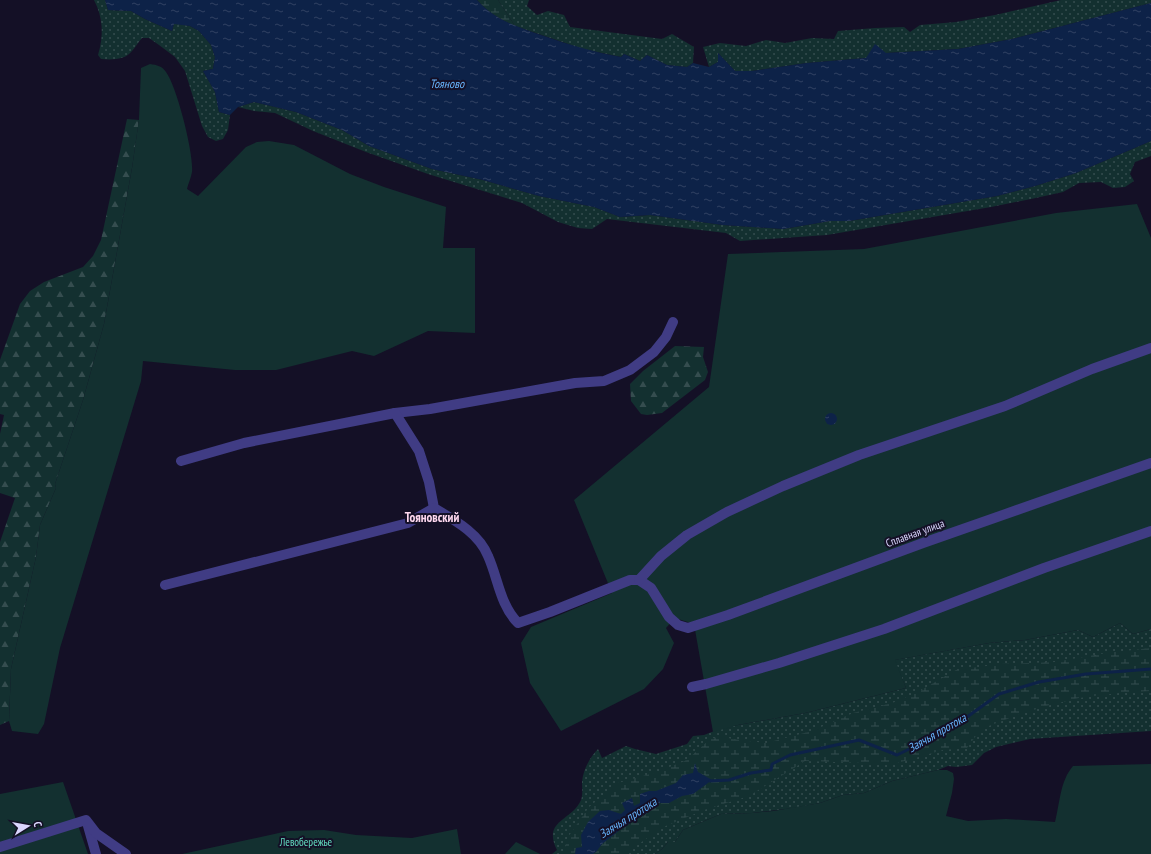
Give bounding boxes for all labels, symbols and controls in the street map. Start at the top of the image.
water label: Тояново [430,76,465,91]
district label: Тояновский [405,509,459,526]
street label: Сплавная улица [884,516,946,550]
water label: Заячья протока [905,709,970,755]
water label: Заячья протока [596,793,660,841]
north arrow [8,806,48,846]
text: С [30,820,45,828]
park label: Левобережье [279,835,333,849]

